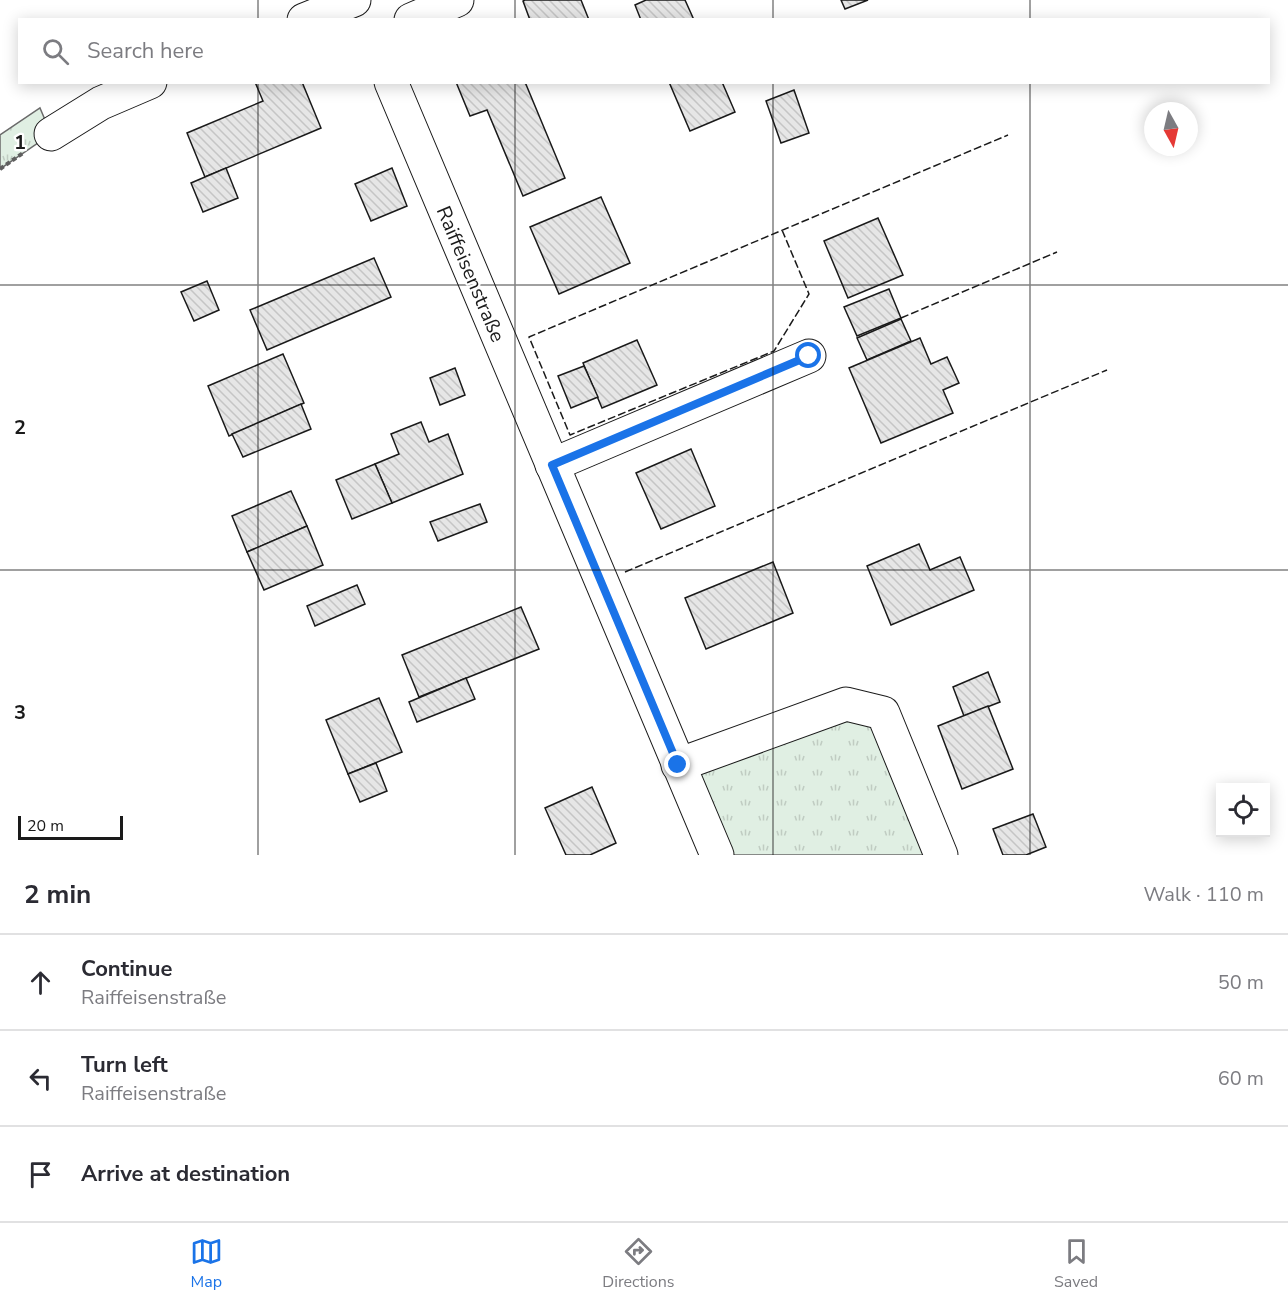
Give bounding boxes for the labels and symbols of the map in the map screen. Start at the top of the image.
north arrow [1144,102,1198,156]
text: 1 [14,129,26,156]
street label: Raiffeisenstraße [430,202,511,346]
route start [795,342,821,368]
text: 2 [14,414,26,441]
text: 3 [14,699,26,726]
route end [664,751,690,777]
scale bar [18,813,123,840]

